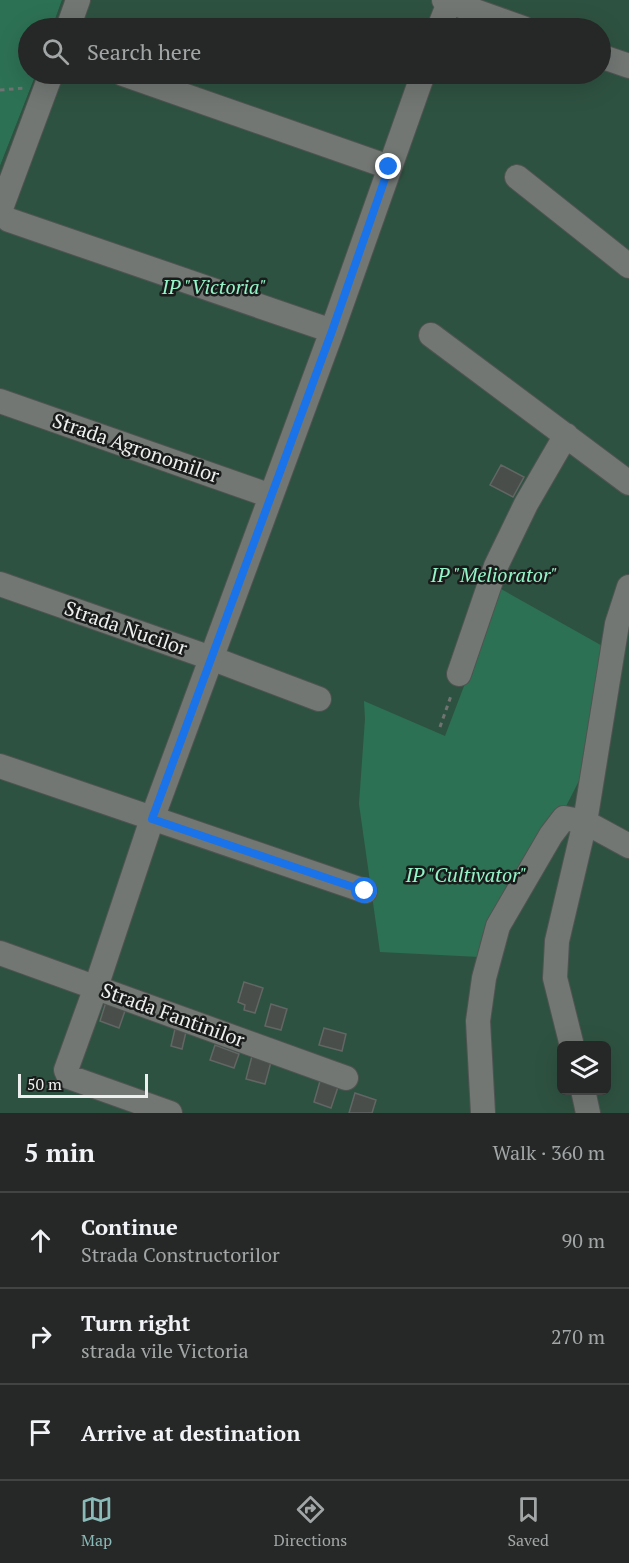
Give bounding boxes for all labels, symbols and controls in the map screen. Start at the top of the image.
search box [18,18,611,84]
icon: search [39,35,72,68]
text: Search here [87,37,201,66]
route end [375,153,401,179]
park label: IP "Victoria" [161,273,266,300]
street label: Strada Agronomilor [49,406,223,489]
park label: IP "Meliorator" [430,561,557,588]
street label: Strada Nucilor [61,594,191,661]
park label: IP "Cultivator" [404,861,527,888]
route start [351,877,377,903]
street label: Strada Fantinilor [98,976,249,1053]
map controls [557,1041,611,1095]
button: layers [557,1041,611,1095]
scale bar [18,1071,148,1098]
text: 50 m [27,1073,62,1095]
text: 5 min [24,1135,95,1169]
text: Walk · 360 m [493,1139,605,1166]
text: Continue [81,1212,178,1241]
icon: ahead [24,1224,57,1257]
text: 90 m [562,1227,605,1254]
text: Strada Constructorilor [81,1241,280,1268]
text: Turn right [81,1308,190,1337]
icon: right [24,1320,57,1353]
text: 270 m [551,1323,605,1350]
text: strada vile Victoria [81,1337,249,1364]
icon: arrive [24,1416,57,1449]
text: Arrive at destination [81,1418,300,1447]
tab: Map [80,1493,113,1551]
tab: Directions [273,1493,347,1551]
tab: Saved [507,1493,549,1551]

